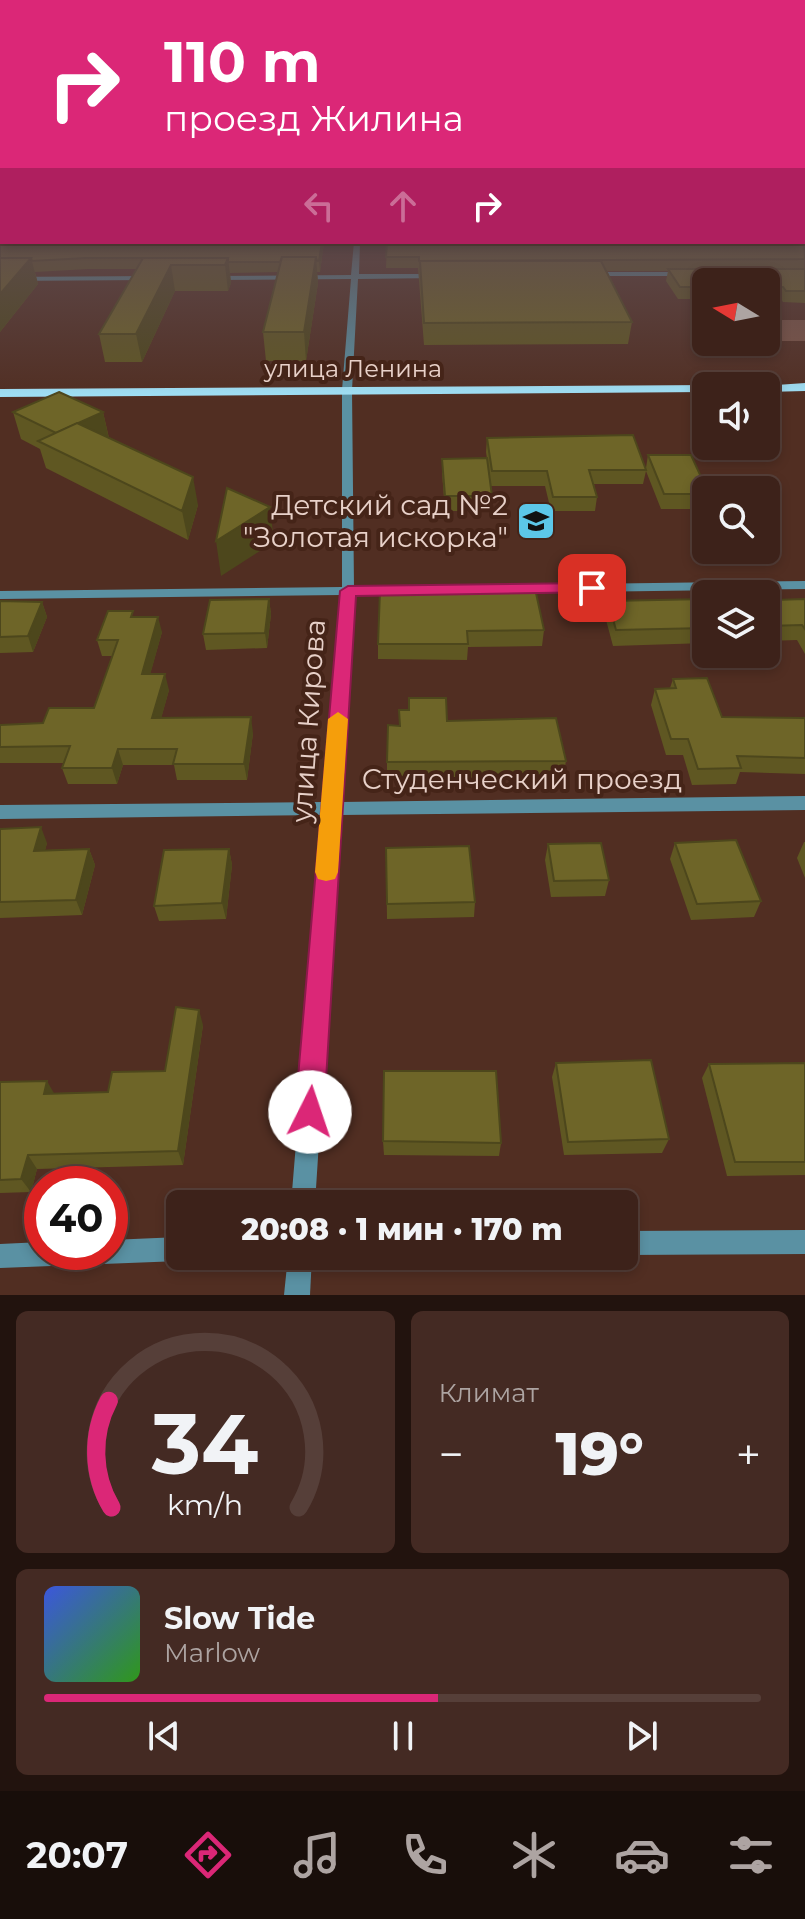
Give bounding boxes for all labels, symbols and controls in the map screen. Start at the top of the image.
text: 110 m [164,28,321,96]
icon: right [32,32,136,136]
text: проезд Жилина [164,96,464,140]
icon: left [297,184,341,228]
icon: ahead [381,184,425,228]
icon: right [465,184,509,228]
north arrow [692,268,780,356]
map controls [692,268,780,668]
street label: улица Ленина [263,354,442,383]
button: sound [692,372,780,460]
button: search [692,476,780,564]
place label: Детский сад №2 "Золотая искорка" [243,488,508,554]
school or university icon: Детский сад №2 "Золотая искорка" [515,500,557,542]
pin [558,554,626,622]
icon: arrive [570,566,614,610]
button: layers [692,580,780,668]
street label: улица Кирова [284,618,332,825]
street label: Студенческий проезд [362,762,682,796]
position arrow [268,1070,352,1154]
speed limit sign: 40 [24,1166,128,1270]
text: 20:08 · 1 мин · 170 m [241,1211,563,1248]
text: Климат [439,1377,539,1409]
text: 34 [151,1393,259,1495]
text: 19° [556,1417,644,1490]
text: − [439,1427,464,1481]
text: + [736,1427,761,1481]
text: km/h [167,1487,243,1522]
text: Slow Tide [164,1600,315,1637]
text: Marlow [164,1637,260,1669]
icon: previous [142,1714,186,1758]
icon: pause [381,1714,425,1758]
icon: next [620,1714,664,1758]
icon: directions [180,1827,236,1883]
icon: music [289,1827,345,1883]
icon: phone [397,1827,453,1883]
icon: climate [506,1827,562,1883]
icon: car [614,1827,670,1883]
icon: filters [723,1827,779,1883]
text: 20:07 [26,1833,128,1877]

